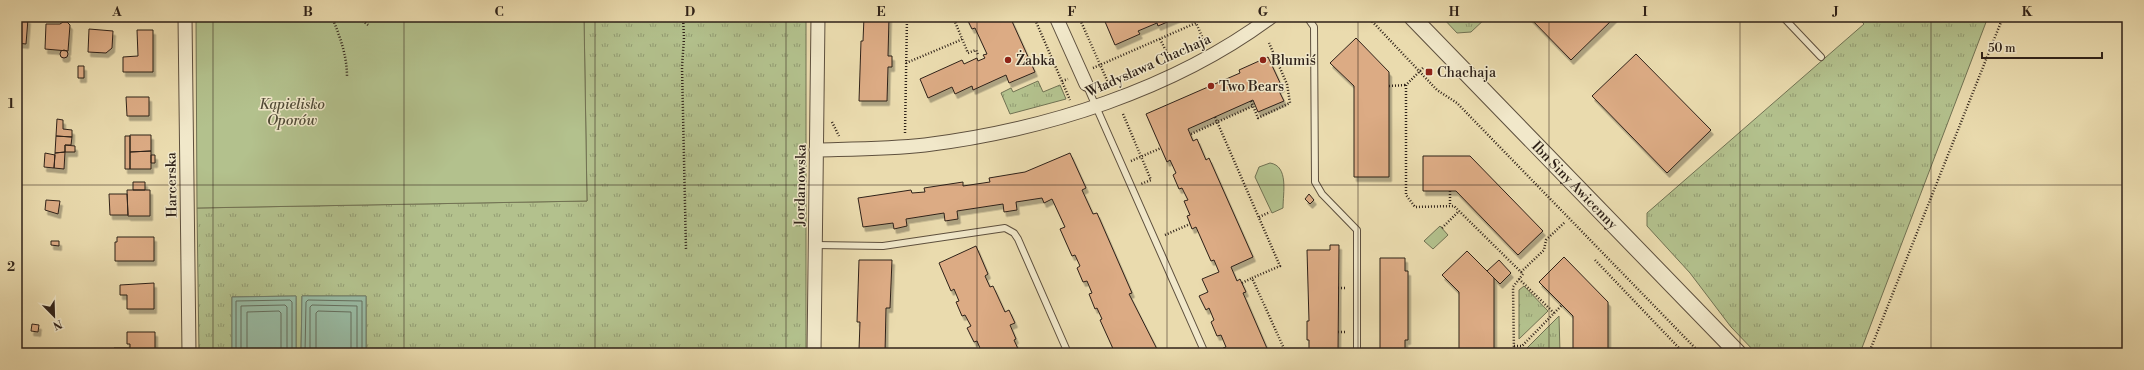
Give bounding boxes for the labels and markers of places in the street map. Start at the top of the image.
place label: Żabka [1016,50,1056,70]
place label: Blumiś [1270,52,1316,70]
marker: Żabka [1003,55,1013,65]
marker: Blumiś [1258,55,1268,65]
place label: Chachaja [1437,64,1497,82]
marker: Chachaja [1424,67,1434,77]
place label: Two Bears [1219,78,1284,96]
marker: Two Bears [1206,81,1216,91]

